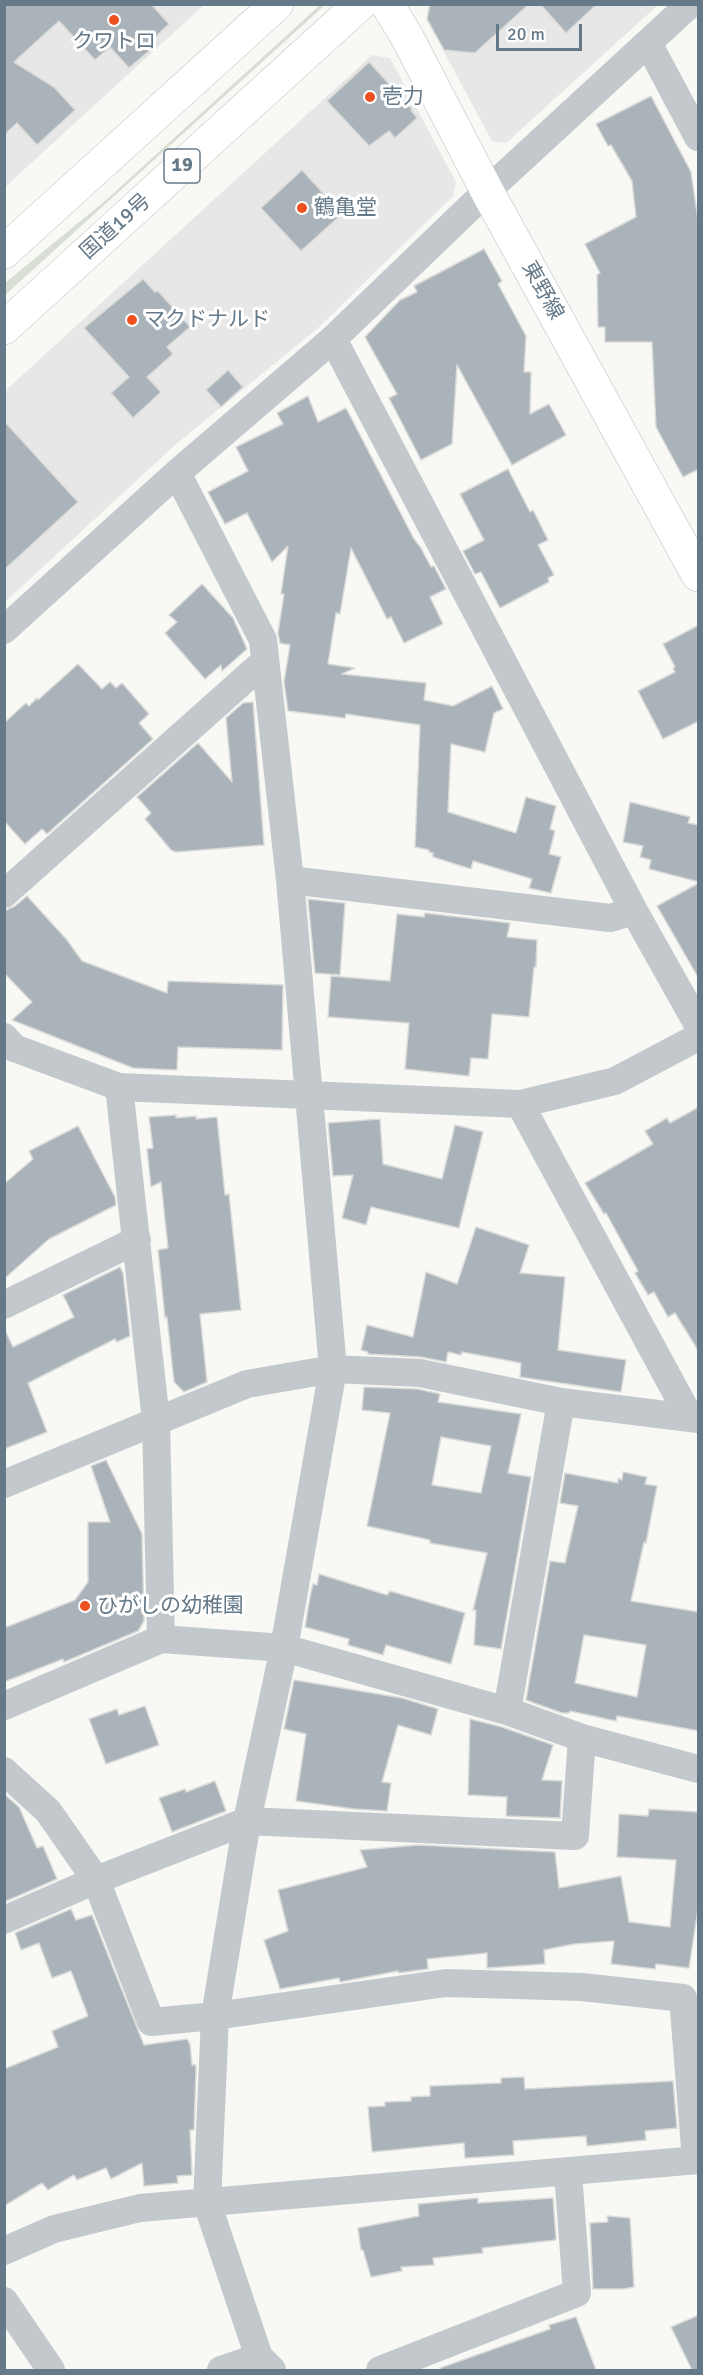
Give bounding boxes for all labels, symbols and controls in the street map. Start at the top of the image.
scale bar [499,12,584,50]
marker: クワトロ [107,13,121,27]
text: 20 m [507,23,545,45]
place label: クワトロ [72,29,156,55]
place label: 壱力 [382,84,424,110]
marker: 壱力 [363,90,377,104]
road number: 19 [164,149,200,183]
street label: 国道19号 [76,189,156,265]
place label: 鶴亀堂 [314,195,377,221]
marker: 鶴亀堂 [295,201,309,215]
street label: 東野線 [516,257,568,325]
place label: マクドナルド [144,307,270,333]
marker: マクドナルド [125,313,139,327]
place label: ひがしの幼稚園 [97,1593,244,1619]
marker: ひがしの幼稚園 [78,1599,92,1613]

